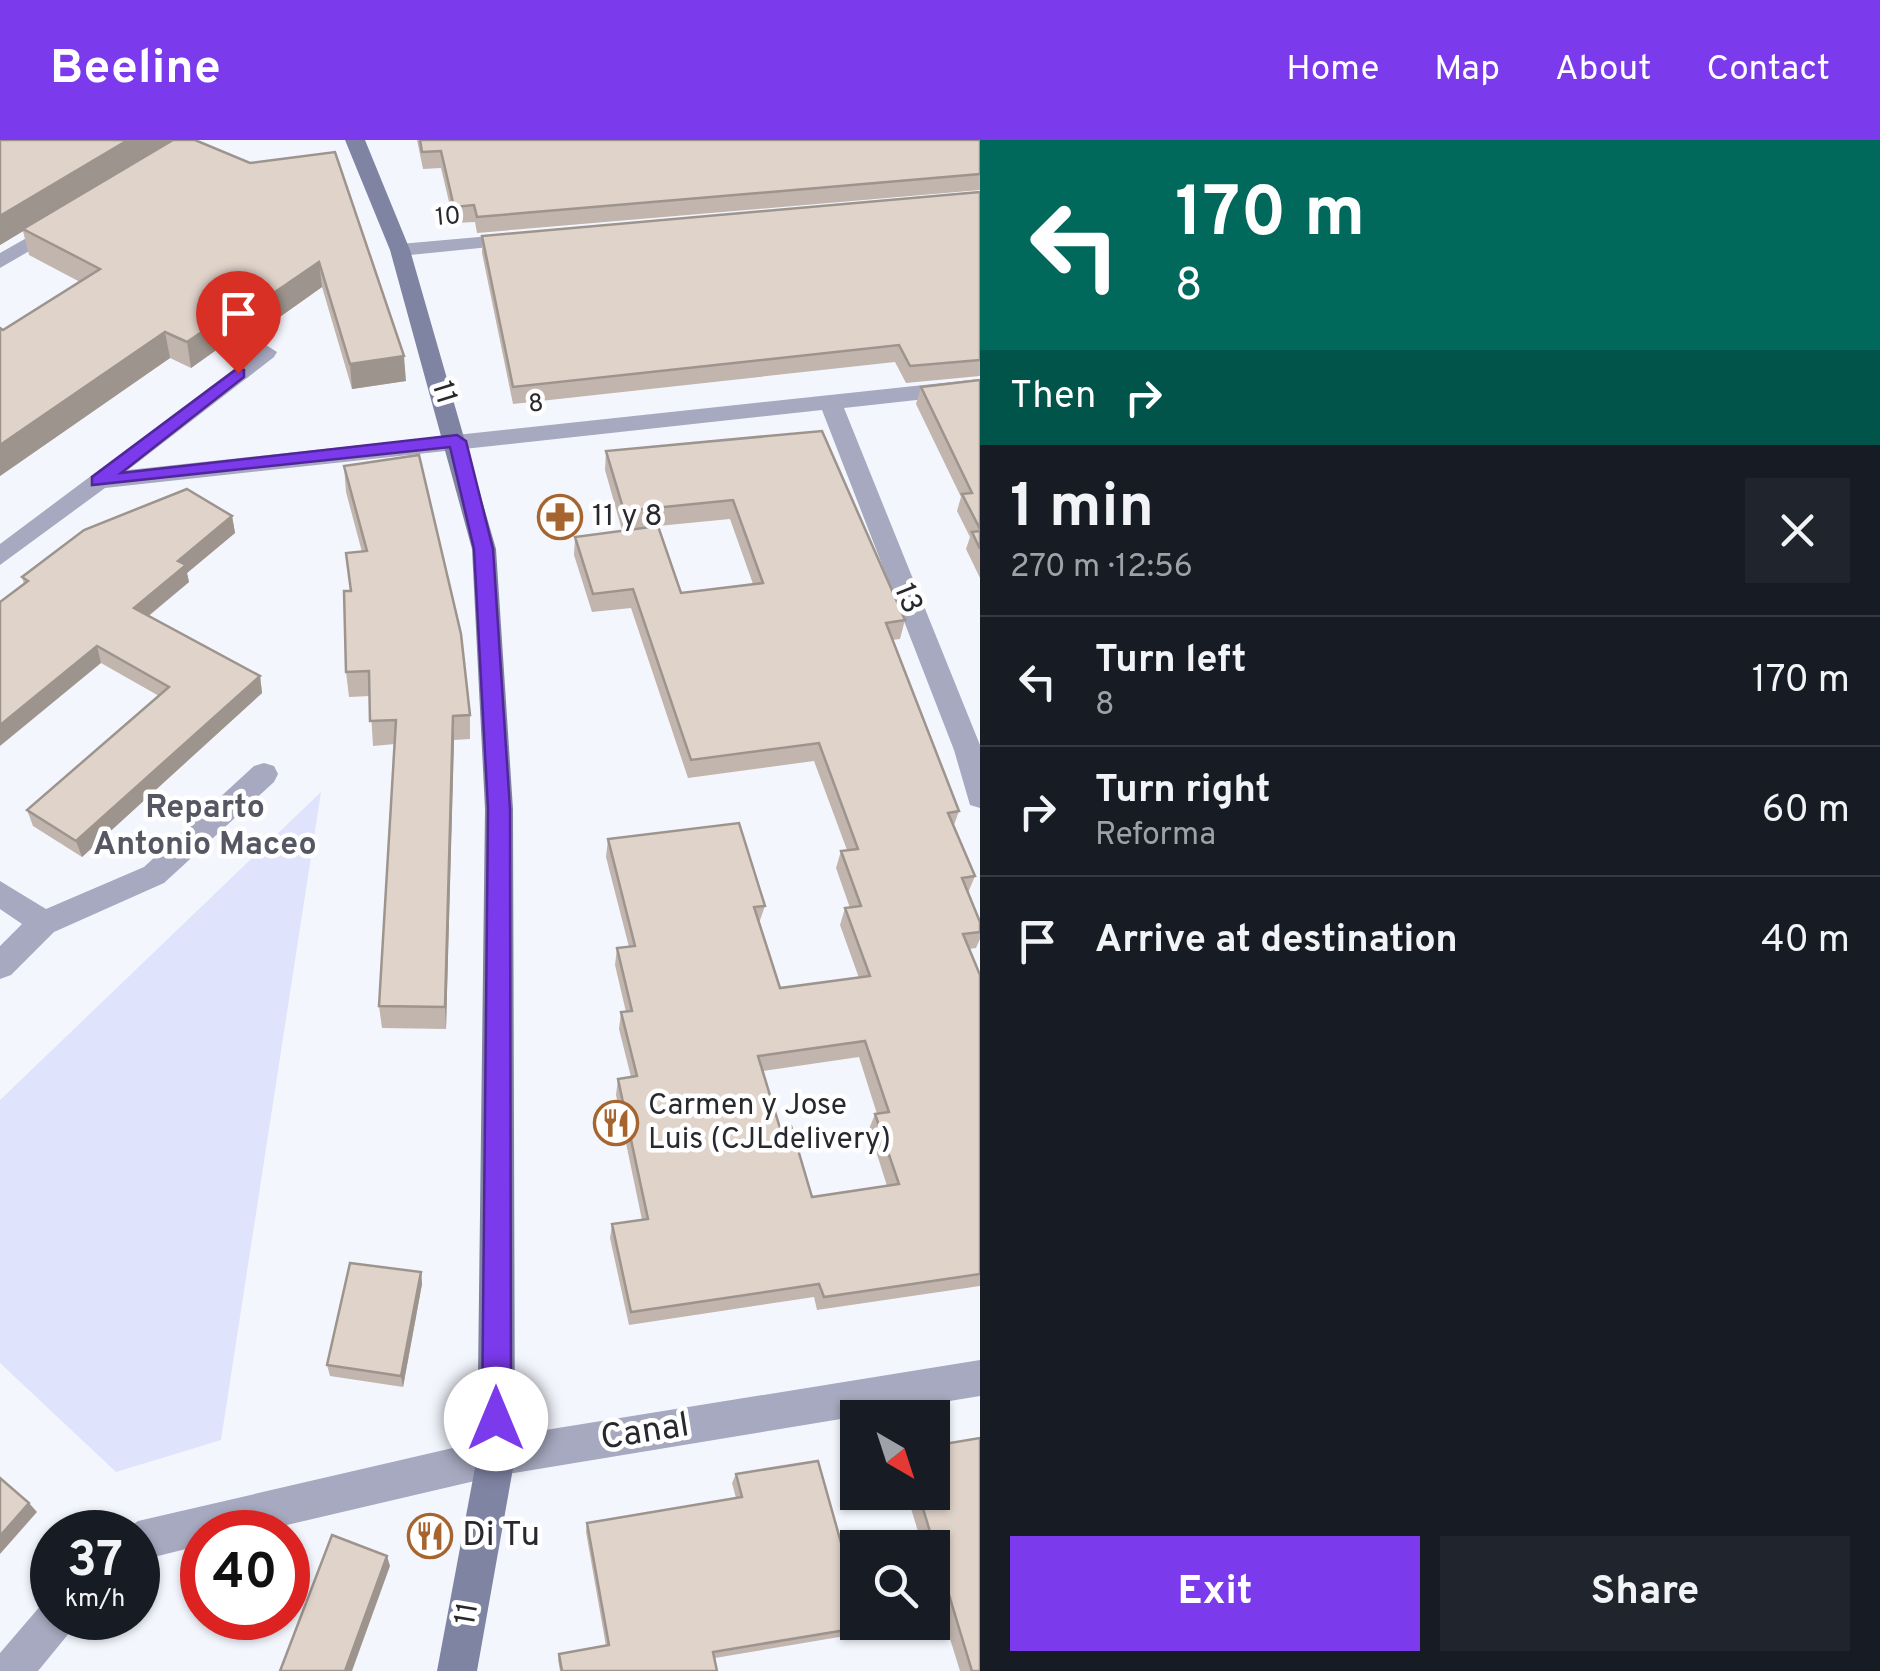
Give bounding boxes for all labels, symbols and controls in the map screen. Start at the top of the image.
text: Beeline [50,40,221,100]
text: Home [1286,48,1379,92]
text: Map [1434,48,1500,92]
text: About [1555,48,1651,92]
text: Contact [1706,48,1830,92]
text: 170 m [1175,172,1365,261]
icon: left [1010,180,1140,310]
street label: 10 [434,201,462,235]
text: 8 [1175,259,1203,316]
pin [196,271,281,374]
icon: arrive [211,286,266,341]
icon: right [1116,370,1171,425]
text: Then [1010,373,1096,422]
street label: 11 [422,377,464,409]
street label: 8 [527,388,545,422]
text: 1 min [1010,472,1154,548]
button: close [1745,478,1850,583]
pharmacy icon: 11 y 8 [537,494,583,540]
place label: 11 y 8 [592,499,663,536]
text: 270 m · 12:56 [1010,548,1193,588]
street label: 13 [884,579,930,619]
text: Turn left [1095,637,1247,686]
icon: left [1010,654,1065,709]
text: 170 m [1752,657,1850,706]
text: 8 [1095,686,1115,726]
text: Turn right [1095,767,1270,816]
icon: right [1010,784,1065,839]
text: 60 m [1762,787,1850,836]
district label: Reparto Antonio Maceo [93,789,317,866]
text: Reforma [1095,816,1216,856]
icon: arrive [1010,914,1065,969]
text: Arrive at destination [1095,917,1458,966]
text: 40 m [1761,917,1850,966]
place label: Carmen y Jose Luis (CJLdelivery) [648,1088,891,1159]
restaurant icon: Carmen y Jose Luis (CJLdelivery) [593,1100,639,1146]
position arrow [444,1367,548,1471]
north arrow [840,1400,950,1510]
map controls [840,1400,950,1640]
street label: Canal [598,1404,692,1462]
speed limit sign: 40 [180,1510,310,1640]
restaurant icon: Di Tu [407,1513,453,1559]
place label: Di Tu [462,1514,540,1558]
button: search [840,1530,950,1640]
text: 37 [67,1531,123,1594]
button: Exit [1010,1536,1420,1651]
button: Share [1440,1536,1850,1651]
text: km/h [65,1584,125,1616]
street label: 11 [448,1600,488,1628]

